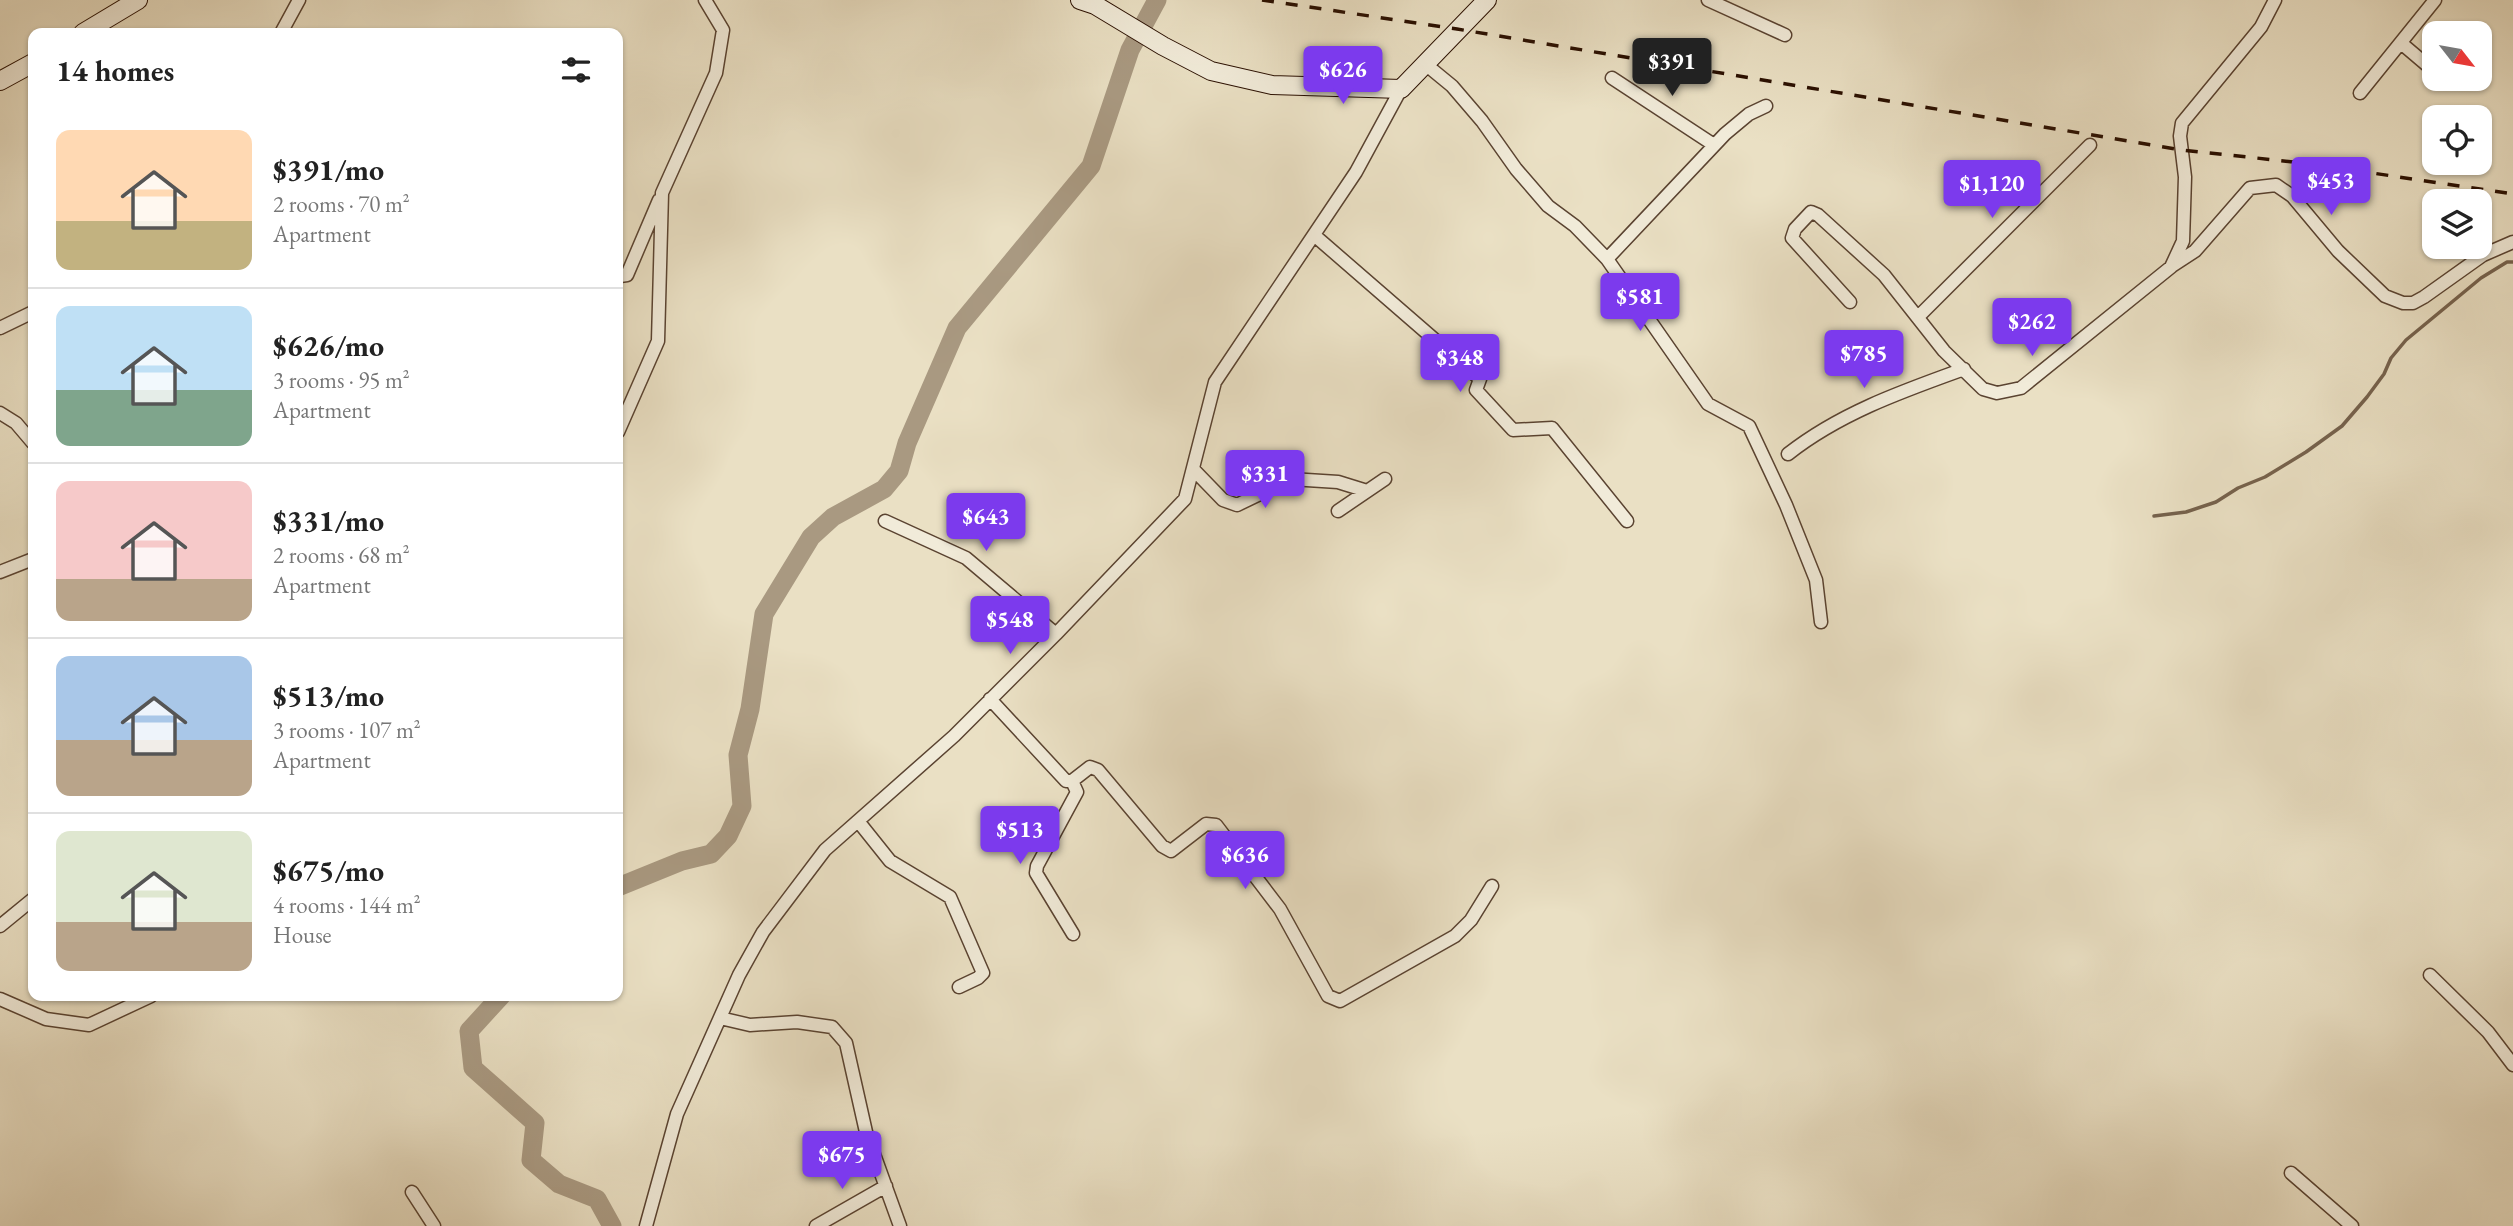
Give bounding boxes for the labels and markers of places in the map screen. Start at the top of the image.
pin: $391 [1631,38,1713,98]
pin: $626 [1302,46,1384,106]
pin: $453 [2290,158,2372,217]
pin: $1,120 [1935,160,2049,220]
pin: $581 [1599,274,1681,333]
pin: $262 [1991,298,2073,358]
pin: $785 [1823,330,1905,390]
pin: $348 [1419,334,1501,394]
pin: $331 [1224,450,1306,510]
pin: $643 [945,494,1027,553]
pin: $548 [969,596,1051,656]
pin: $513 [979,806,1061,866]
pin: $636 [1204,832,1286,891]
pin: $675 [801,1132,883,1191]

